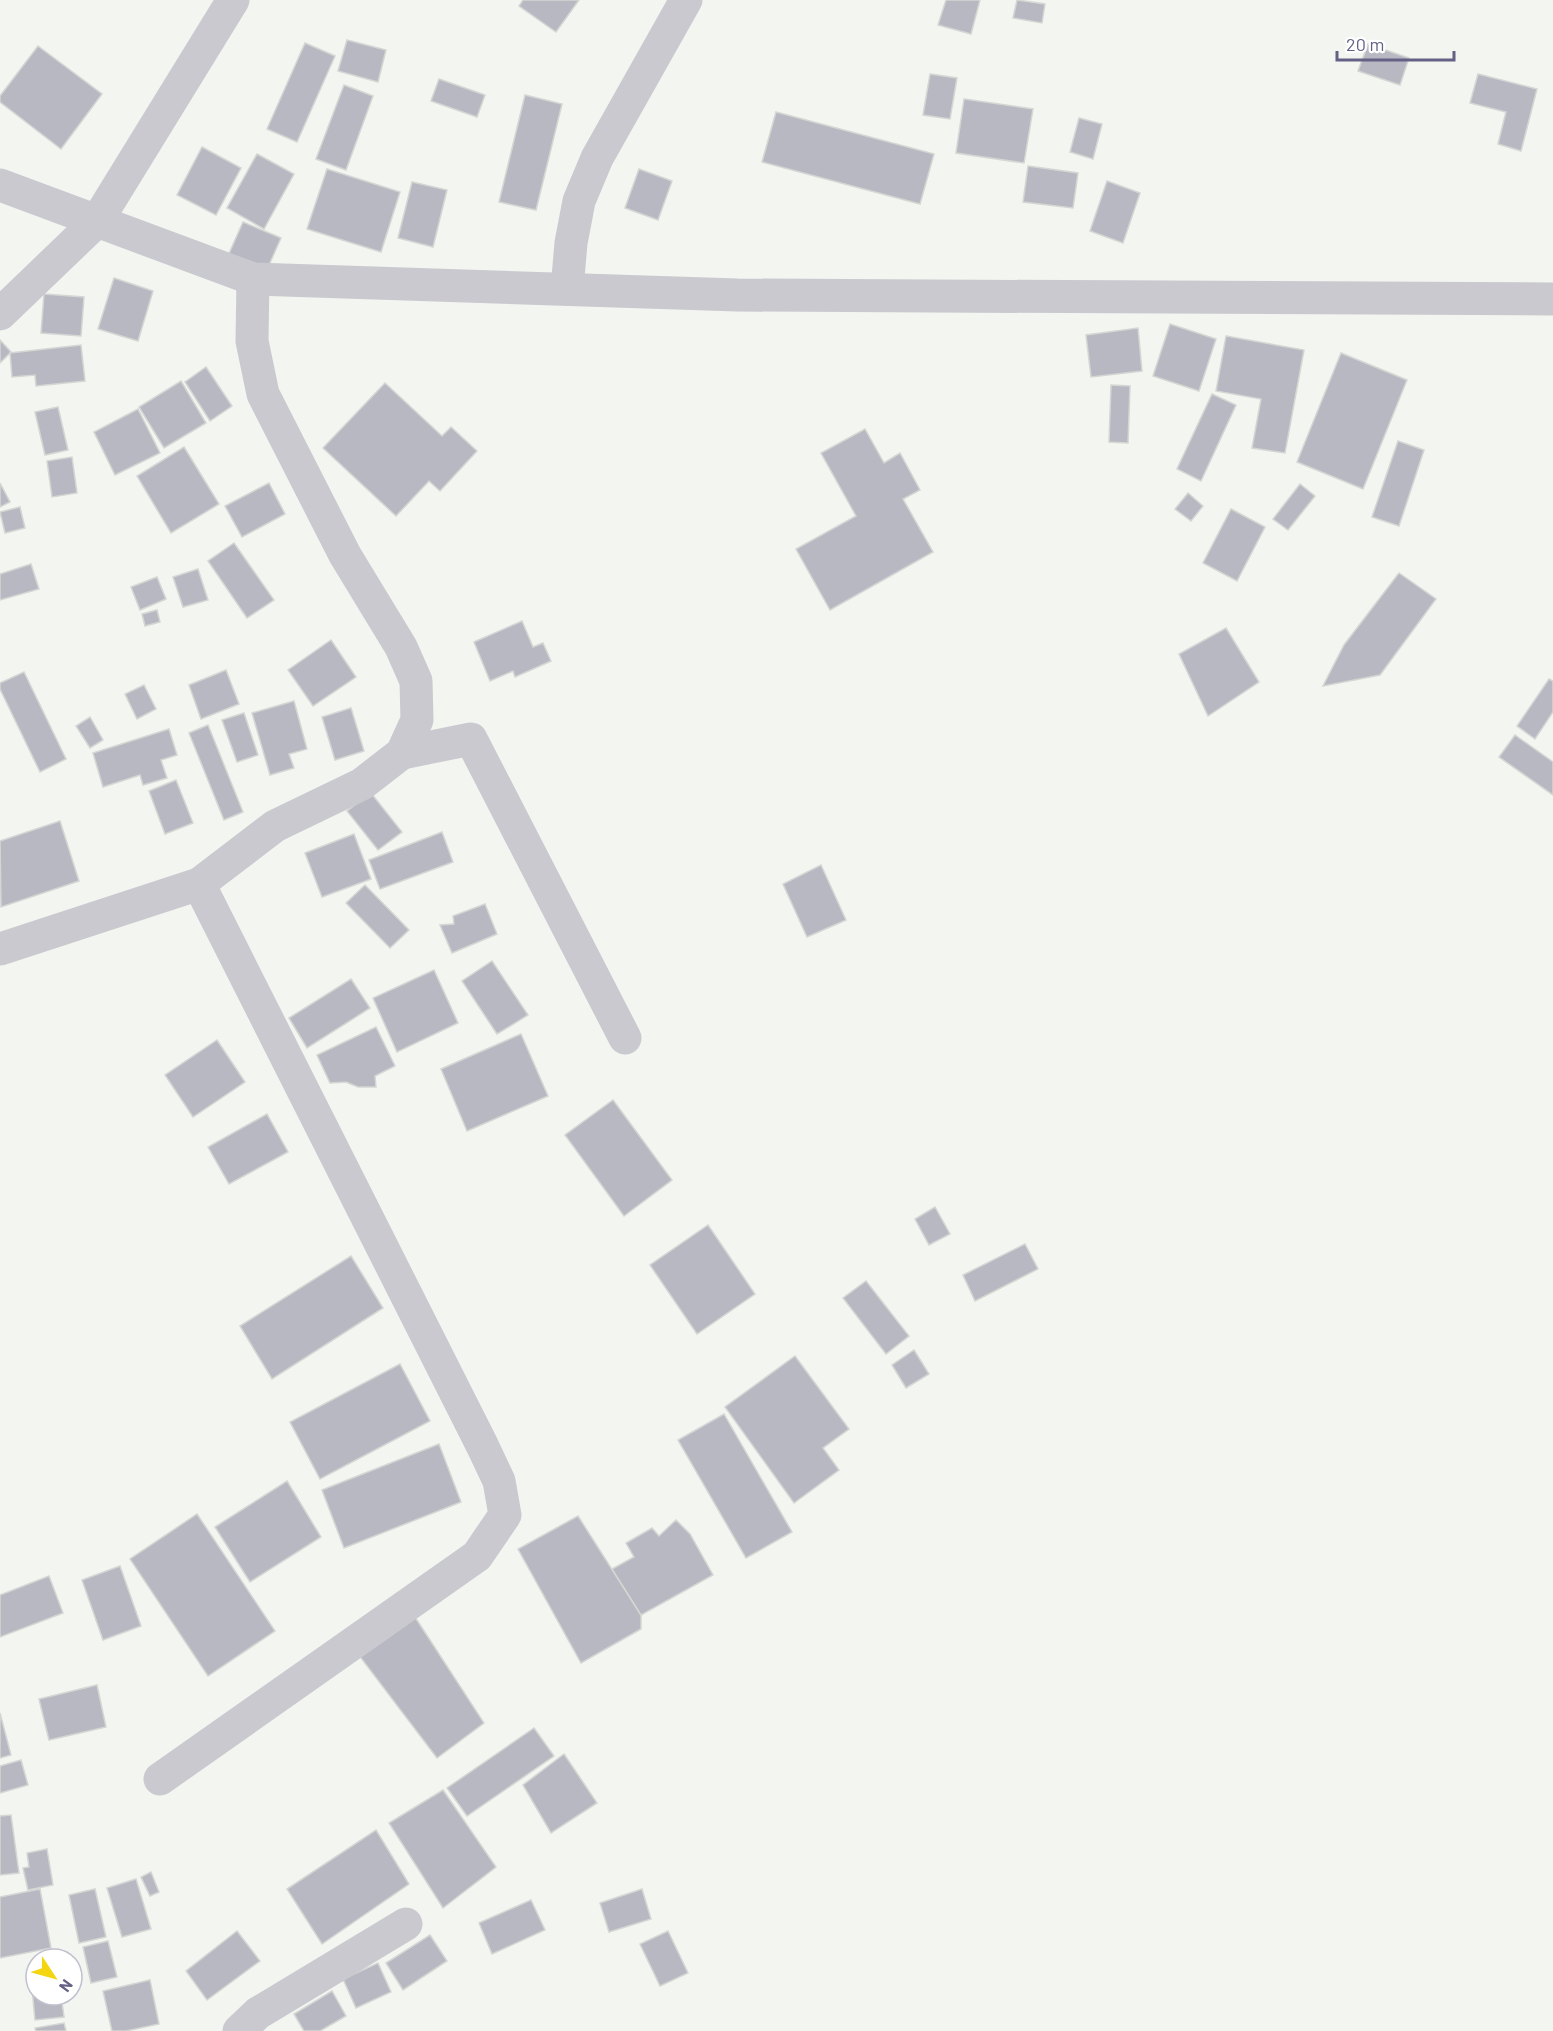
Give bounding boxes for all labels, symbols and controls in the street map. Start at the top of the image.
scale bar [1337,24,1454,62]
text: 20 m [1346,33,1384,55]
north arrow [24,1947,84,2007]
text: N [56,1976,77,1996]

